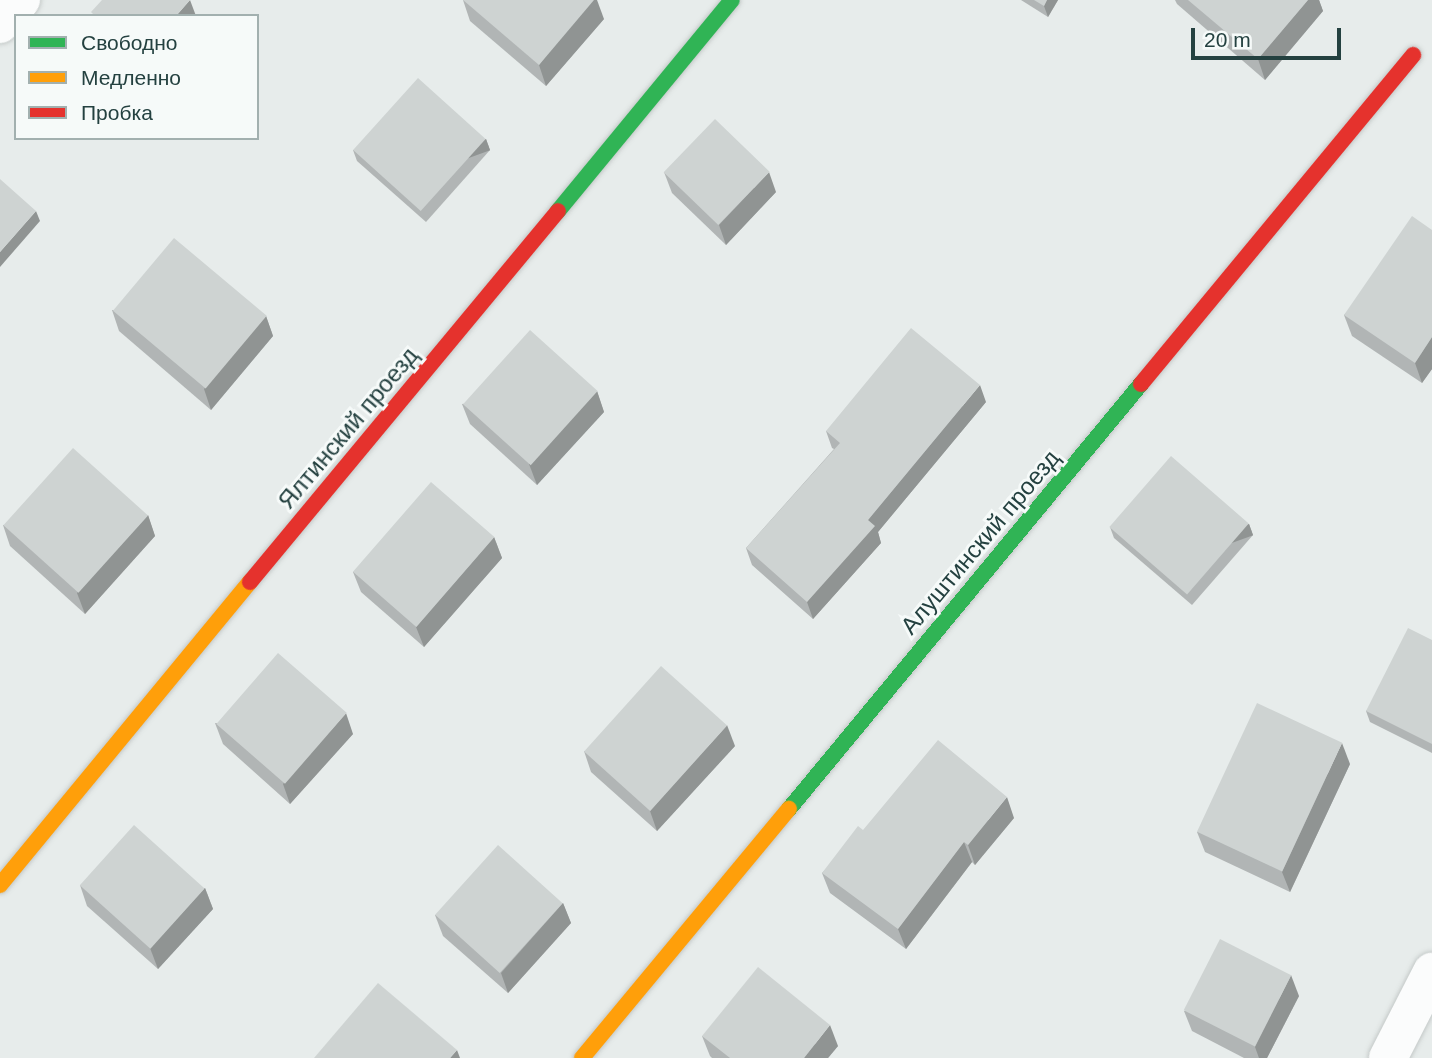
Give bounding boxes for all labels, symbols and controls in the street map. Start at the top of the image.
legend [14,14,259,140]
scale bar [1194,14,1344,58]
text: 20 m [1204,28,1251,51]
text: Свободно [81,31,178,54]
text: Медленно [81,66,181,89]
text: Пробка [81,101,153,124]
street label: Ялтинский проезд [272,341,424,515]
street label: Алуштинский проезд [894,444,1066,640]

